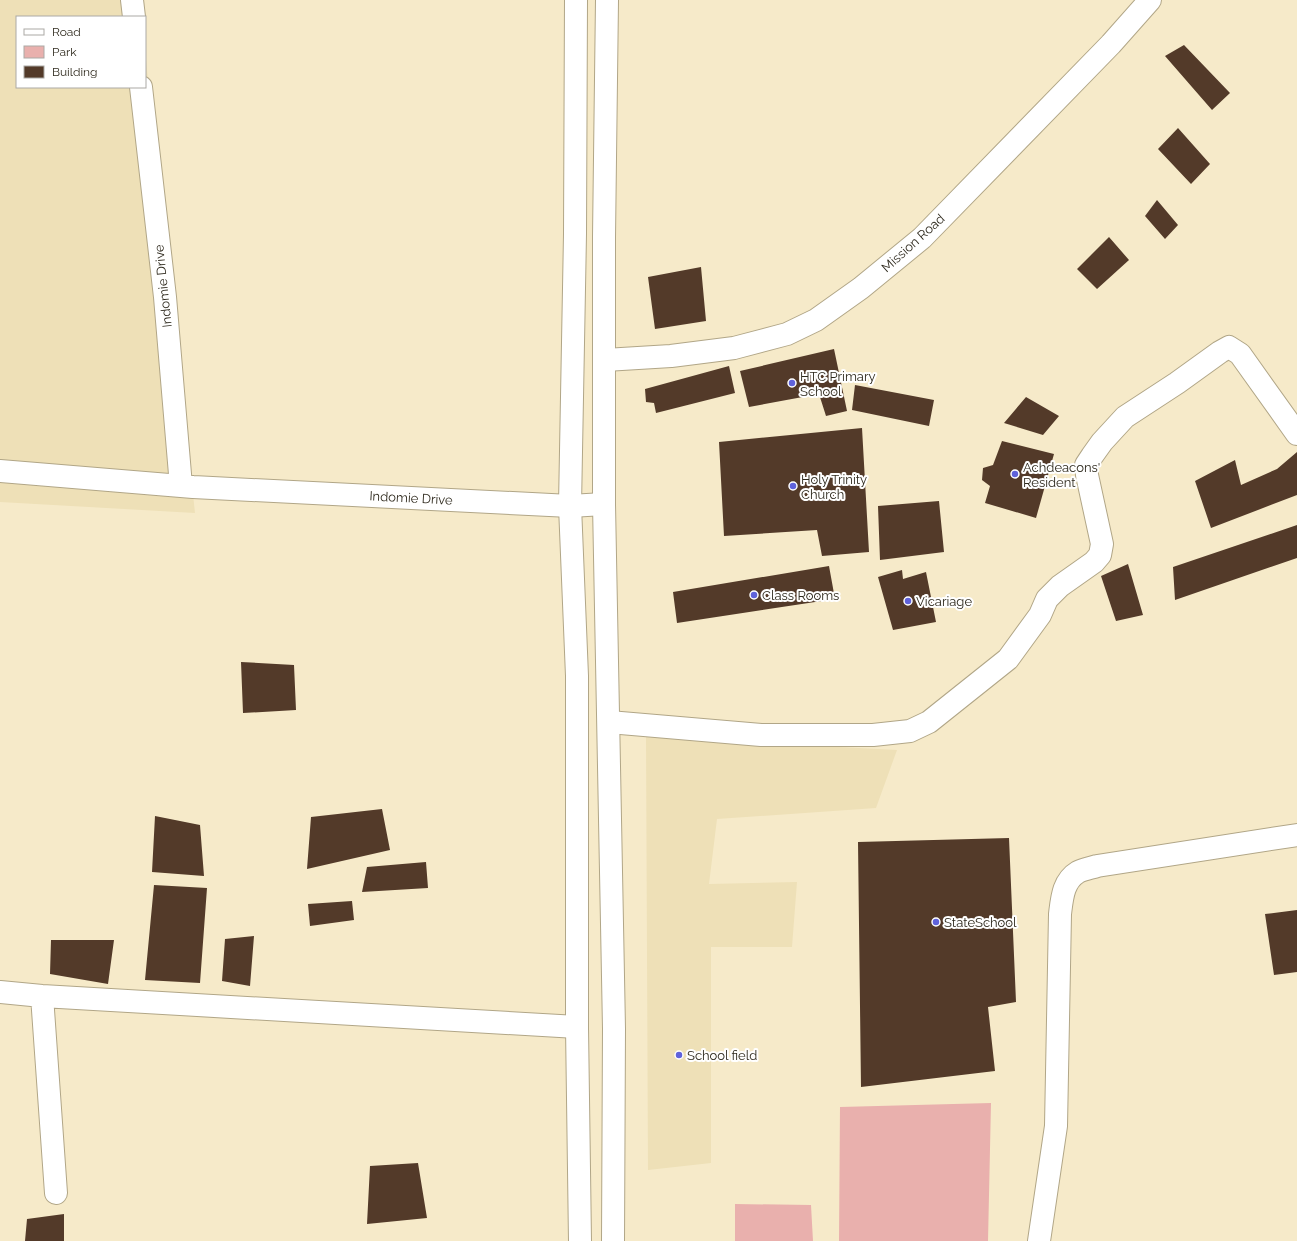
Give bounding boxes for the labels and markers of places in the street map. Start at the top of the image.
place label: HTC Primary School [800,369,876,399]
marker: HTC Primary School [787,378,797,388]
place label: Achdeacons' Resident [1023,460,1100,490]
marker: Achdeacons' Resident [1010,469,1020,479]
place label: Holy Trinity Church [801,472,867,502]
marker: Holy Trinity Church [788,481,798,491]
place label: Class Rooms [762,588,839,603]
marker: Class Rooms [749,590,759,600]
place label: Vicariage [916,594,972,609]
marker: Vicariage [903,596,913,606]
place label: StateSchool [944,915,1017,930]
marker: StateSchool [931,917,941,927]
place label: School field [687,1048,757,1063]
marker: School field [674,1050,684,1060]

